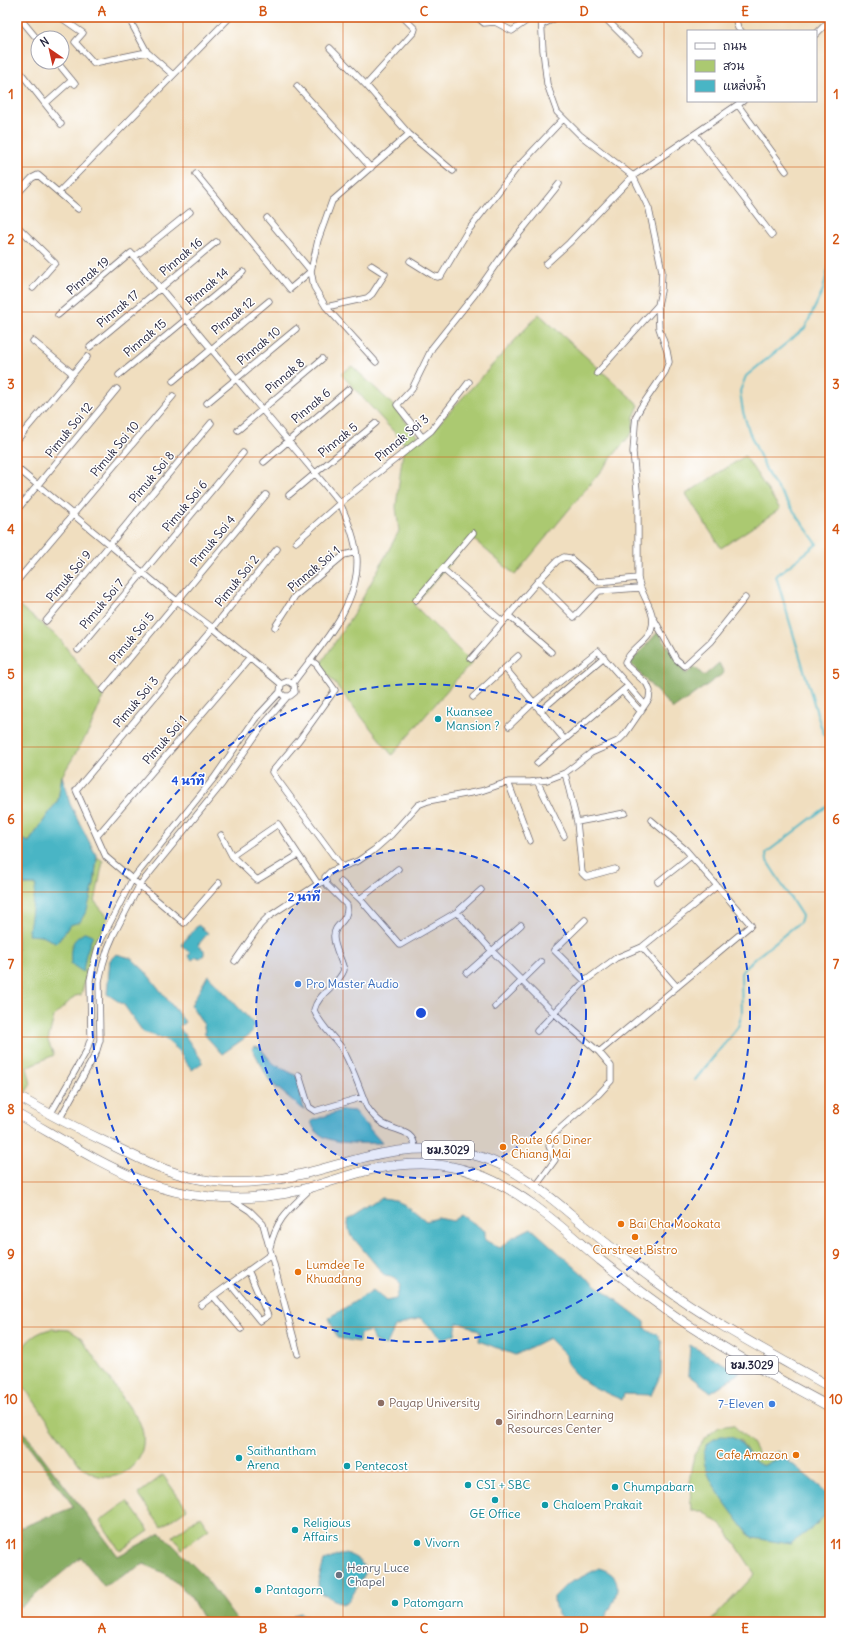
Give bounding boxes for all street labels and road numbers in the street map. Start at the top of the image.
street label: Pinnak 16 [156,234,205,279]
street label: Pinnak 19 [63,253,112,298]
street label: Pinnak 14 [182,264,231,309]
street label: Pinnak 17 [94,287,142,331]
street label: Pinnak 12 [208,293,258,337]
street label: Pinnak 15 [120,315,169,360]
street label: Pinnak 10 [234,323,284,368]
street label: Pinnak 8 [262,355,307,396]
street label: Pinnak 6 [288,385,333,426]
street label: Pimuk Soi 12 [42,399,96,460]
street label: Pinnak Soi 3 [372,411,432,464]
street label: Pimuk Soi 10 [87,418,142,480]
street label: Pinnak 5 [315,419,361,460]
street label: Pimuk Soi 8 [126,448,177,505]
street label: Pimuk Soi 6 [159,477,210,534]
street label: Pimuk Soi 4 [187,512,238,569]
street label: Pinnak Soi 1 [285,543,343,595]
street label: Pimuk Soi 9 [43,547,94,604]
street label: Pimuk Soi 2 [211,552,262,609]
street label: Pimuk Soi 7 [76,575,127,632]
street label: Pimuk Soi 5 [106,609,157,666]
street label: Pimuk Soi 3 [110,673,161,730]
street label: Pimuk Soi 1 [139,712,190,767]
road number: ชม.3029 [422,1141,474,1159]
road number: ชม.3029 [726,1356,778,1374]

